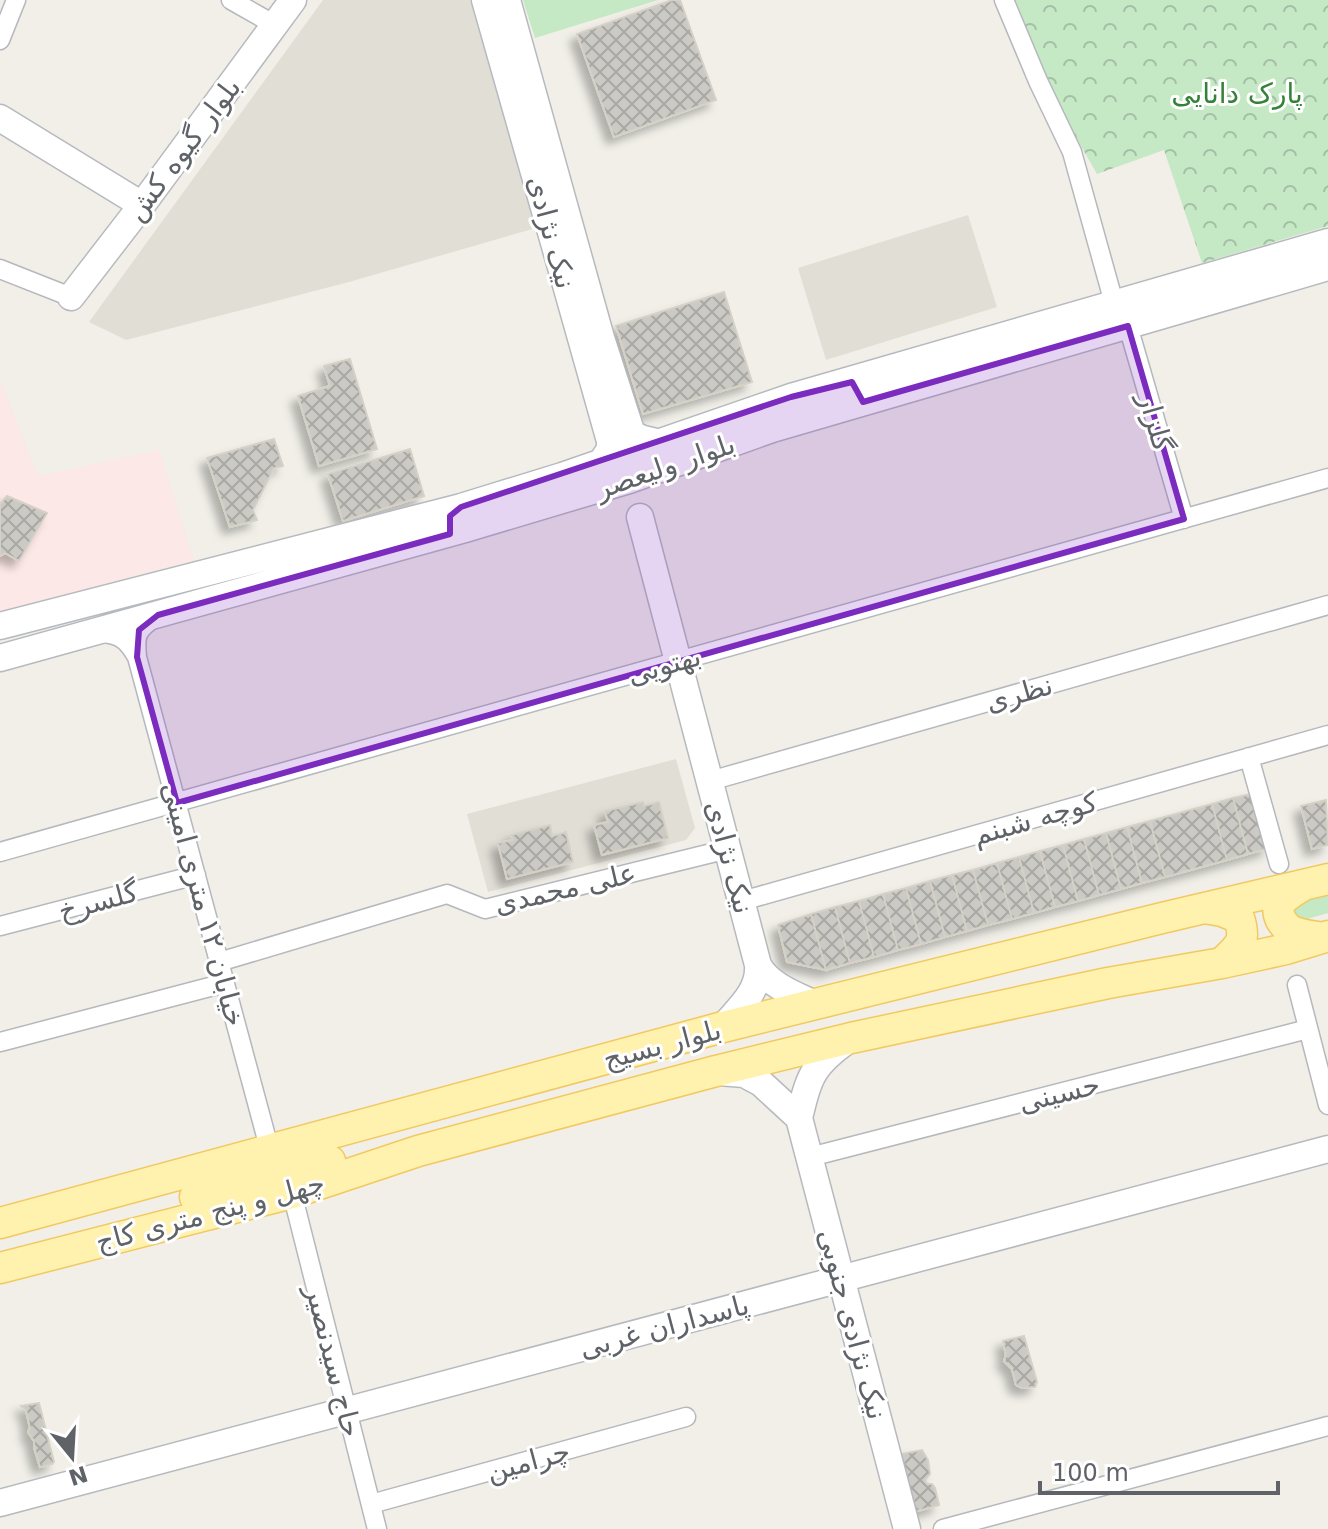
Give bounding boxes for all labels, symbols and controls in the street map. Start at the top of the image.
street label: بلوار گیوه کش [119,71,248,227]
park label: پارک دانایی [1171,77,1303,110]
street label: نیک نژادی [521,172,582,292]
street label: گلزار [1131,387,1180,456]
street label: بلوار ولیعصر [589,427,739,506]
street label: بهتویی [624,639,705,692]
street label: نظری [982,668,1056,719]
street label: خیابان ۱۲ متری امینی [155,778,252,1030]
street label: کوچه شبنم [969,785,1102,852]
street label: نیک نژادی [699,797,760,917]
street label: علی محمدی [491,856,639,921]
street label: گلسرخ [55,875,142,928]
street label: بلوار بسیج [599,1013,725,1076]
street label: حسینی [1015,1067,1103,1119]
street label: چهل و پنج متری کاج [92,1166,328,1260]
street label: نیک نژادی جنوبی [811,1225,894,1423]
street label: حاج سیدنصیر [297,1280,368,1441]
street label: پاسداران غربی [576,1288,753,1365]
north arrow [32,1417,112,1497]
street label: چرامین [483,1435,574,1488]
scale bar [1040,1445,1278,1495]
text: 100 m [1052,1459,1129,1487]
text: N [65,1461,91,1490]

